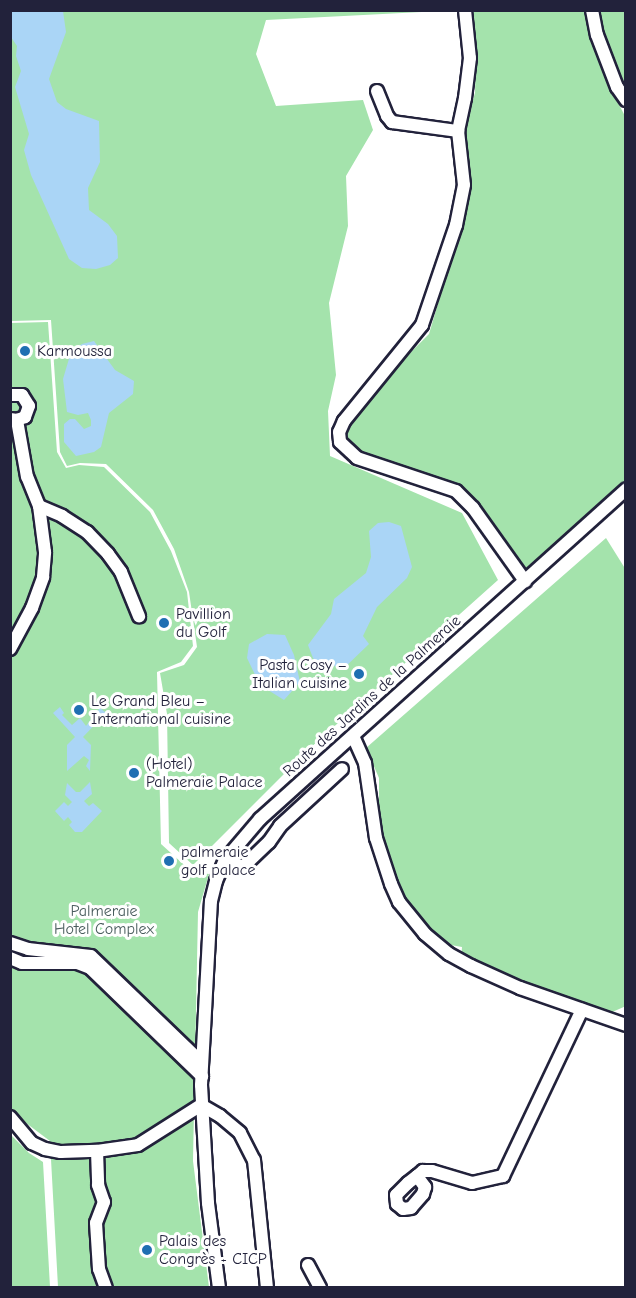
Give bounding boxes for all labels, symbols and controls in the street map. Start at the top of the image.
place label: Karmoussa [37,341,112,361]
marker: Karmoussa [18,344,32,358]
place label: Pavillion du Golf [176,604,231,642]
street label: Route des Jardins de la Palmeraie [279,611,465,781]
marker: Pavillion du Golf [157,616,171,630]
place label: Pasta Cosy – Italian cuisine [252,655,347,693]
marker: Pasta Cosy – Italian cuisine [352,667,366,681]
place label: Le Grand Bleu – International cuisine [91,691,231,729]
marker: Le Grand Bleu – International cuisine [72,703,86,717]
place label: (Hotel) Palmeraie Palace [146,754,263,792]
marker: (Hotel) Palmeraie Palace [127,766,141,780]
place label: palmeraie golf palace [181,842,255,880]
marker: palmeraie golf palace [162,854,176,868]
park label: Palmeraie Hotel Complex [54,901,154,939]
place label: Palais des Congrès - CICP [159,1231,267,1269]
marker: Palais des Congrès - CICP [140,1243,154,1257]

